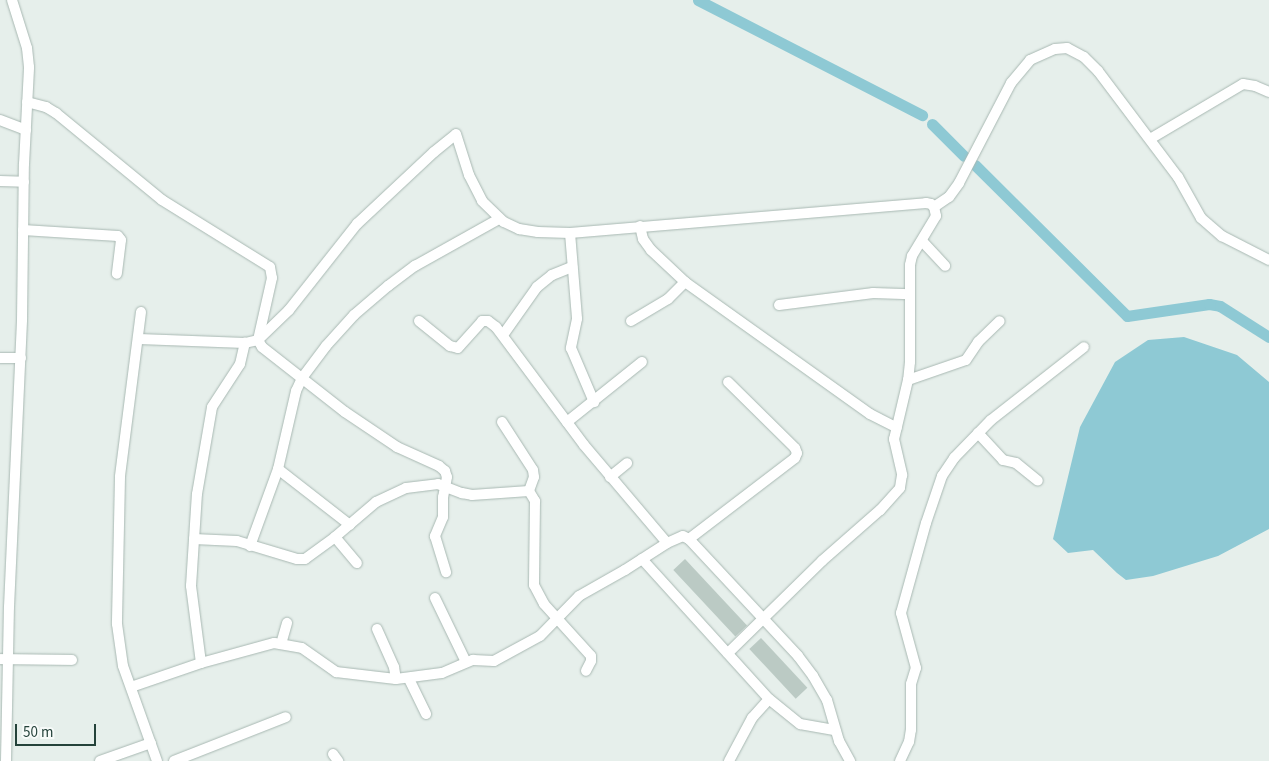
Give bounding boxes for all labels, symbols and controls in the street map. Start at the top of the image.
scale bar [18,714,99,746]
text: 50 m [23,722,53,743]

